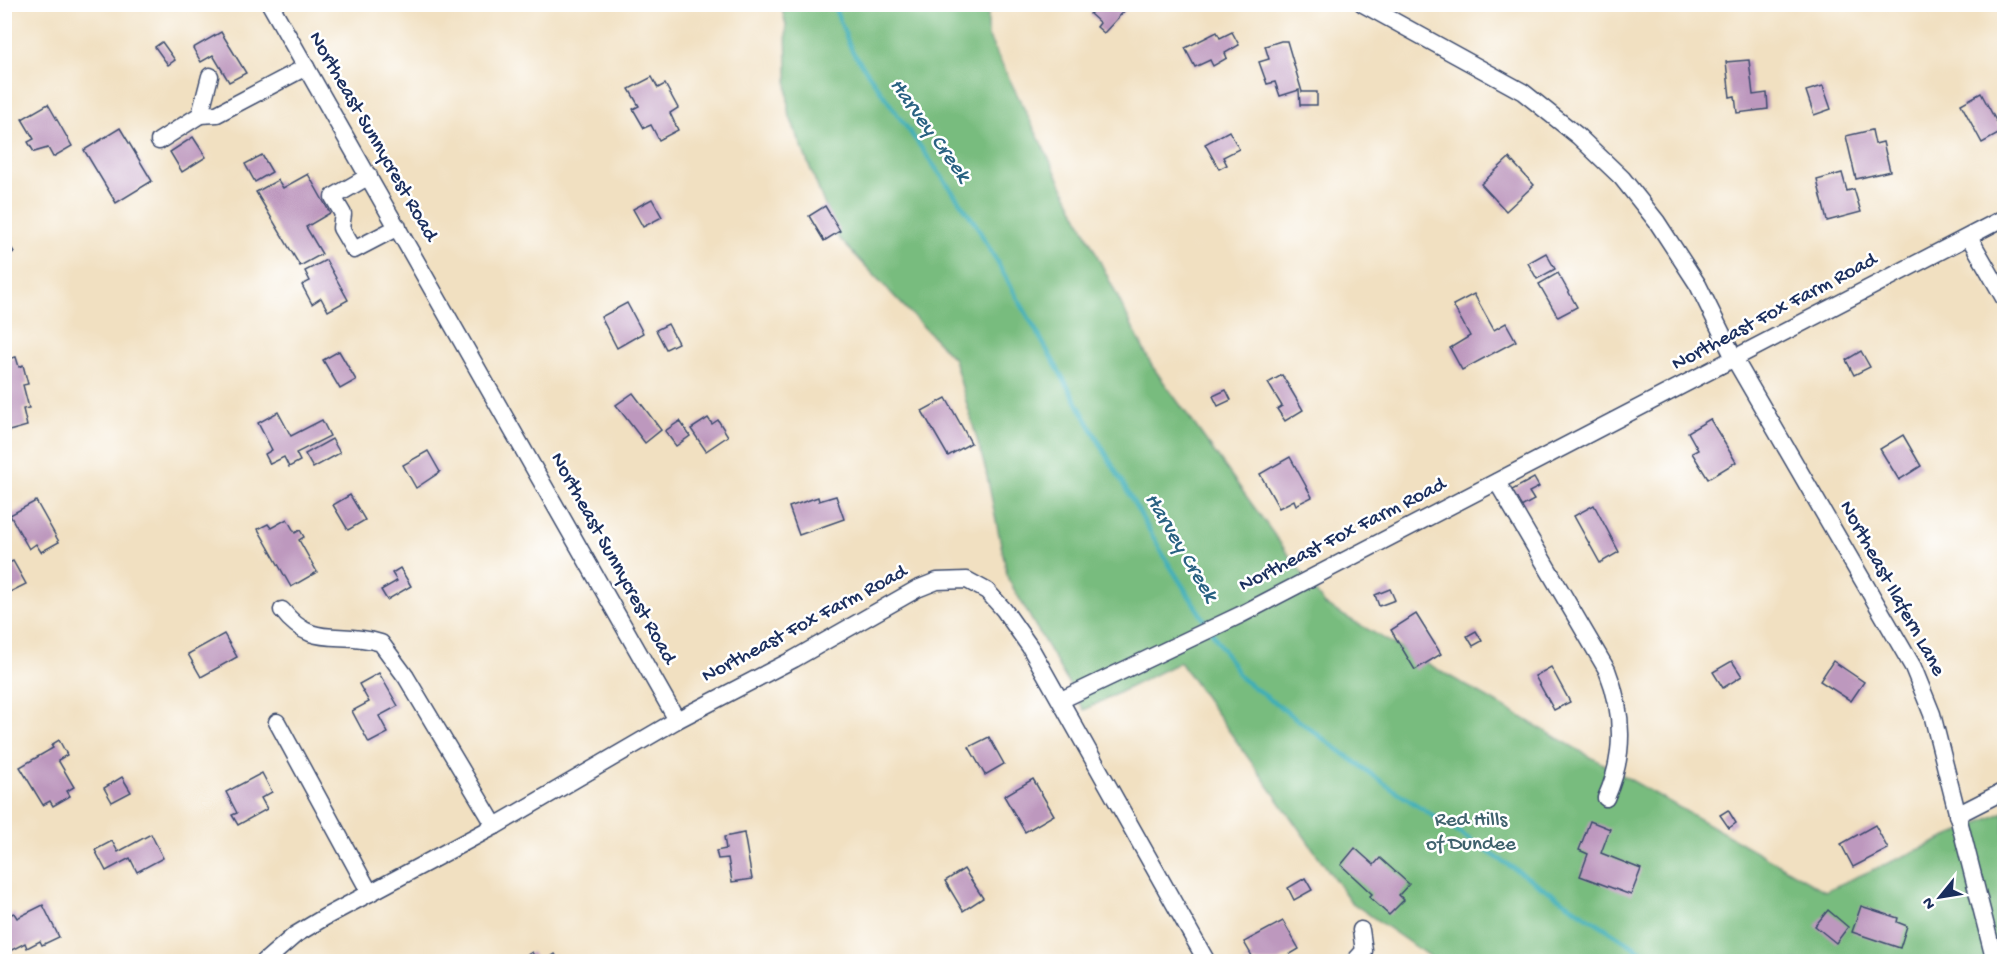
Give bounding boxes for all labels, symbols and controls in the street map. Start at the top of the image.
street label: Northeast Sunnycrest Road [302,28,443,248]
water label: Harvey Creek [883,74,977,190]
street label: Northeast Fox Farm Road [1668,247,1883,378]
street label: Northeast Sunnycrest Road [543,449,681,671]
street label: Northeast Fox Farm Road [1235,472,1452,599]
water label: Harvey Creek [1137,489,1224,609]
street label: Northeast Ilafern Lane [1832,497,1950,682]
street label: Northeast Fox Farm Road [698,559,913,690]
park label: Red Hills of Dundee [1426,809,1517,858]
north arrow [1910,867,1970,927]
text: N [1919,893,1941,912]

